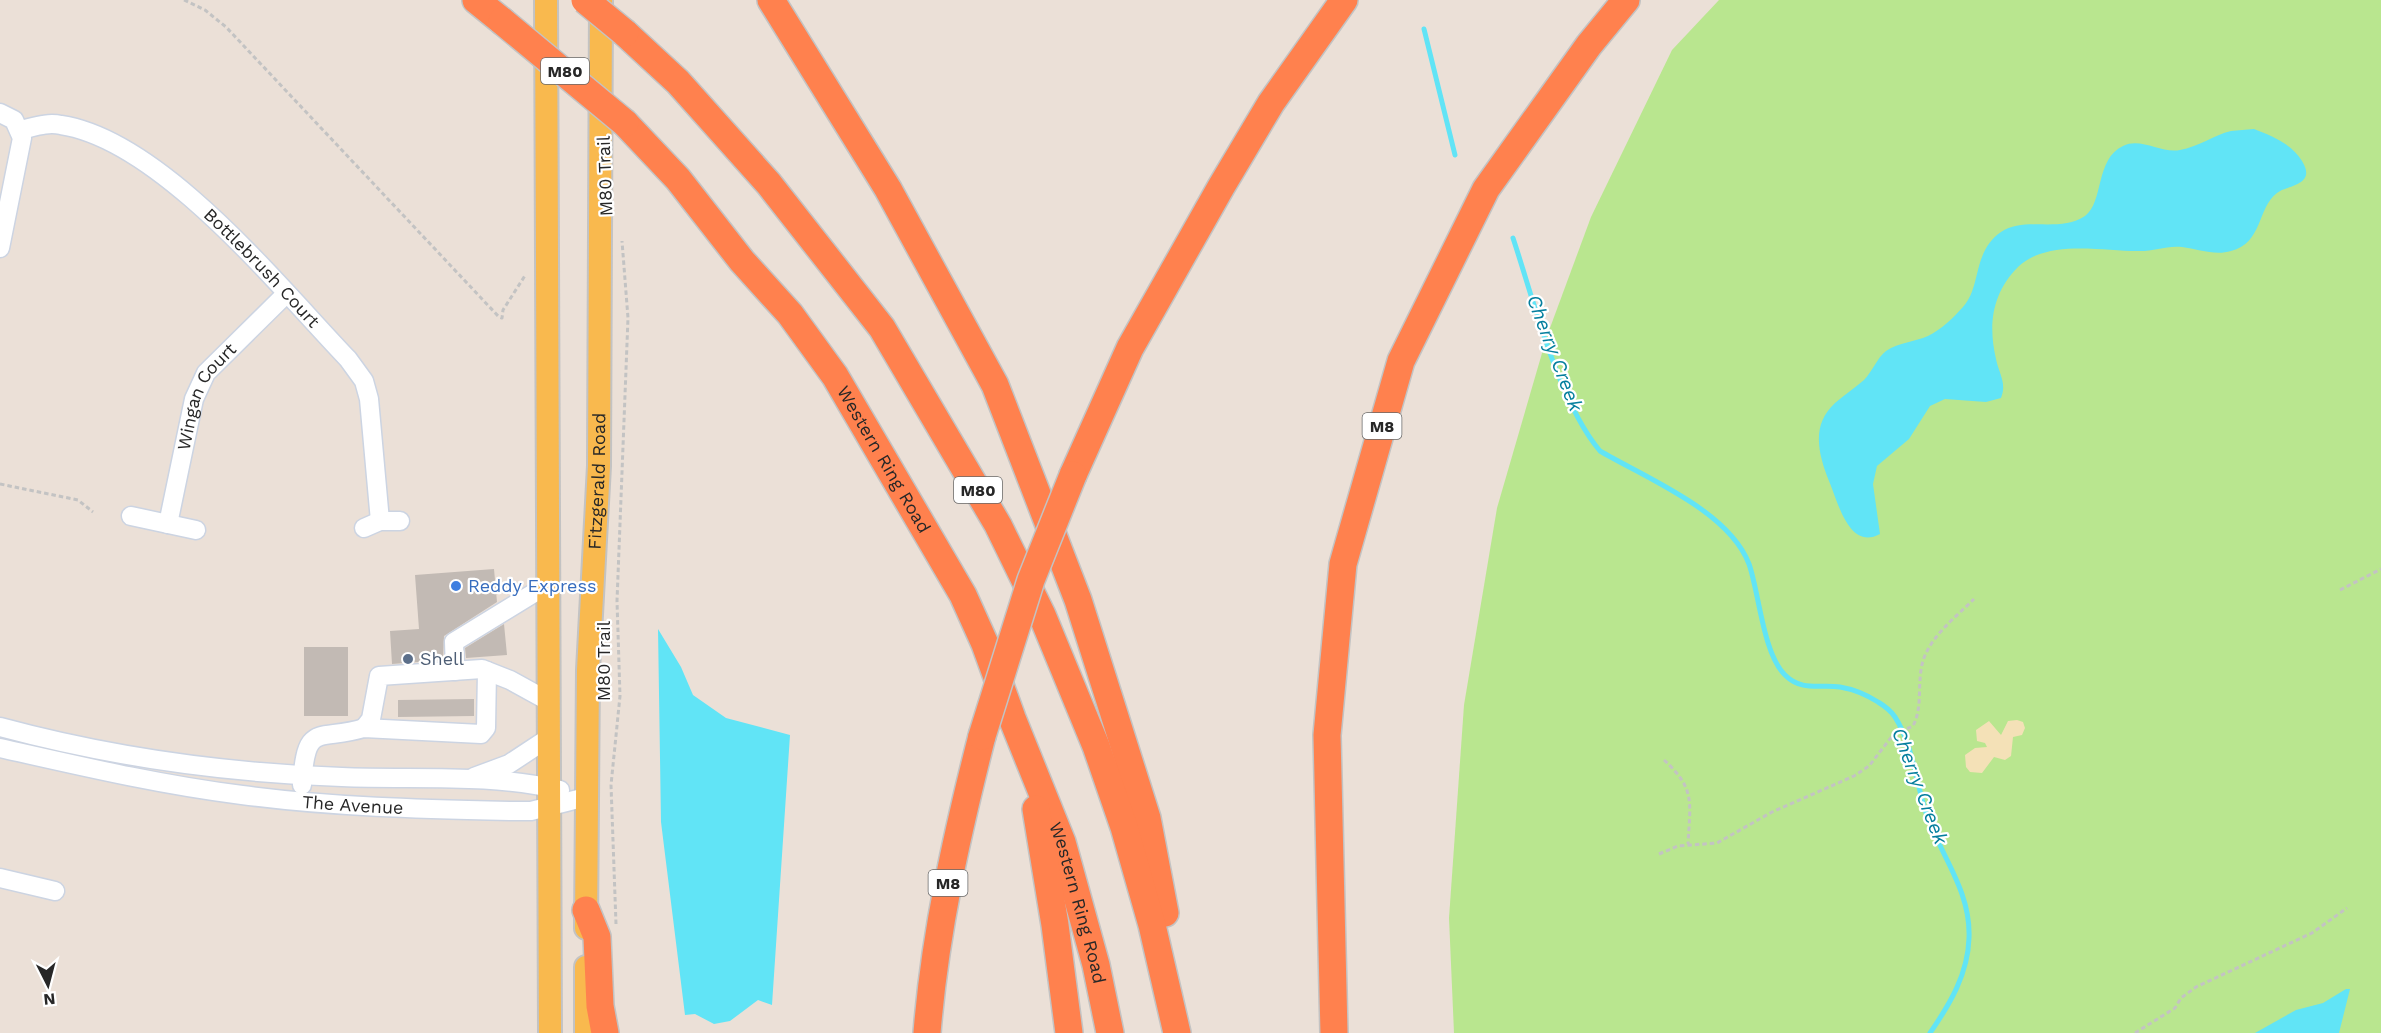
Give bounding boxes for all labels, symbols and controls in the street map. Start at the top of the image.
road number: M80 [541,58,589,84]
street label: M80 Trail [593,135,616,217]
street label: Bottlebrush Court [200,204,325,332]
water label: Cherry Creek [1522,291,1589,416]
street label: Wingan Court [173,338,241,452]
street label: Western Ring Road [833,382,935,537]
street label: Fitzgerald Road [583,413,609,550]
road number: M8 [1362,413,1402,439]
road number: M80 [954,477,1002,503]
place label: Reddy Express [468,575,596,596]
marker: Reddy Express [449,579,463,593]
street label: M80 Trail [593,620,614,701]
place label: Shell [420,648,465,669]
marker: Shell [401,652,415,666]
water label: Cherry Creek [1887,724,1954,849]
street label: The Avenue [302,791,404,818]
street label: Western Ring Road [1045,819,1111,985]
road number: M8 [928,870,968,896]
north arrow [18,955,78,1015]
text: N [43,989,56,1009]

